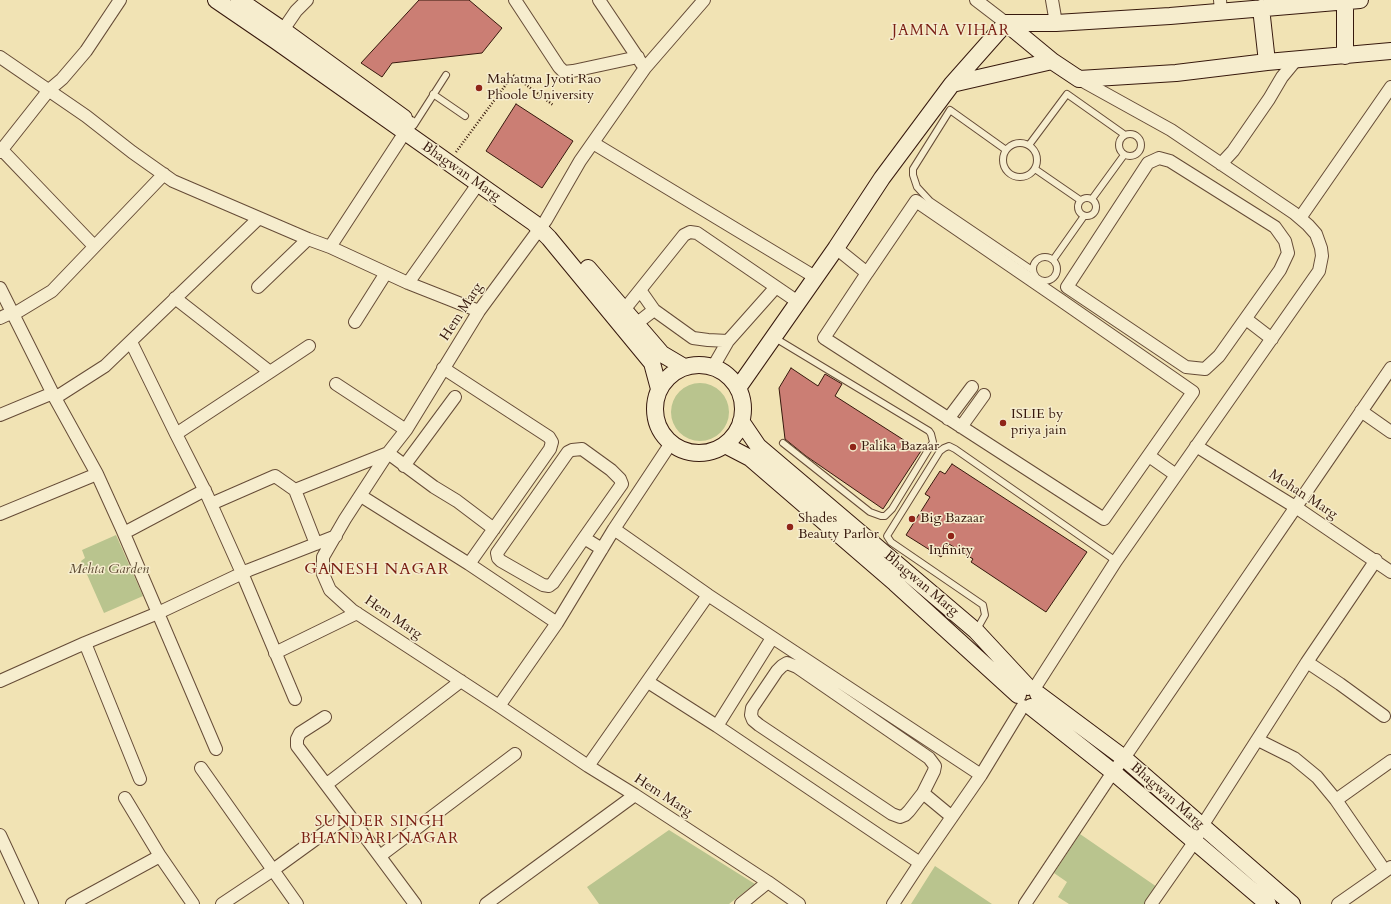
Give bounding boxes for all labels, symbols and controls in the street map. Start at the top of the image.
district label: JAMNA VIHAR [892,23,1010,41]
place label: Mahatma Jyoti Rao Phoole University [487,72,601,104]
marker: Mahatma Jyoti Rao Phoole University [474,83,484,93]
street label: Bhagwan Marg [418,139,504,205]
street label: Hem Marg [437,280,487,344]
place label: ISLIE by priya jain [1011,407,1067,440]
marker: ISLIE by priya jain [998,418,1008,428]
place label: Palika Bazaar [861,439,939,455]
marker: Palika Bazaar [848,442,858,452]
street label: Mohan Marg [1266,467,1340,523]
place label: Shades Beauty Parlor [798,511,879,544]
place label: Big Bazaar [920,511,984,527]
marker: Big Bazaar [907,514,917,524]
marker: Shades Beauty Parlor [785,522,795,532]
marker: Infinity [946,531,956,541]
place label: Infinity [929,543,973,559]
street label: Bhagwan Marg [880,548,962,620]
district label: GANESH NAGAR [304,560,450,580]
park label: Mehta Garden [69,562,149,578]
street label: Hem Marg [361,593,425,643]
street label: Bhagwan Marg [1127,759,1207,833]
street label: Hem Marg [631,771,695,821]
district label: SUNDER SINGH BHANDARI NAGAR [300,814,460,849]

